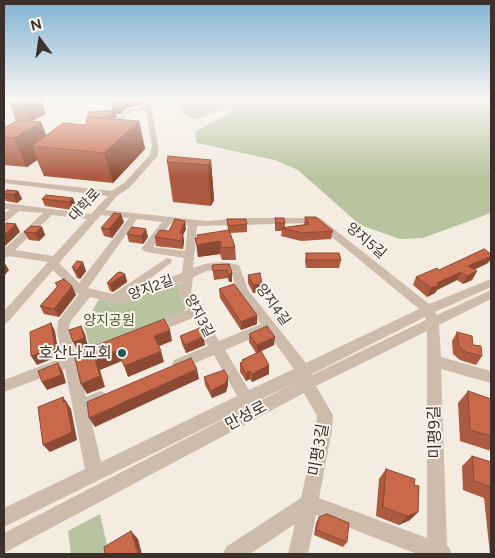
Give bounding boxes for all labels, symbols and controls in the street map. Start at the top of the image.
north arrow [15,15,65,65]
text: N [29,15,44,35]
street label: 대학로 [66,185,104,225]
street label: 양지5길 [343,220,389,262]
street label: 양지2길 [126,272,176,304]
street label: 양지4길 [252,281,294,329]
street label: 양지3길 [181,292,217,340]
park label: 양지공원 [83,313,135,329]
place label: 호산나교회 [38,343,112,363]
marker: 호산나교회 [116,347,128,359]
street label: 만성로 [222,397,270,435]
street label: 미평9길 [425,405,445,459]
street label: 미평3길 [305,422,333,478]

